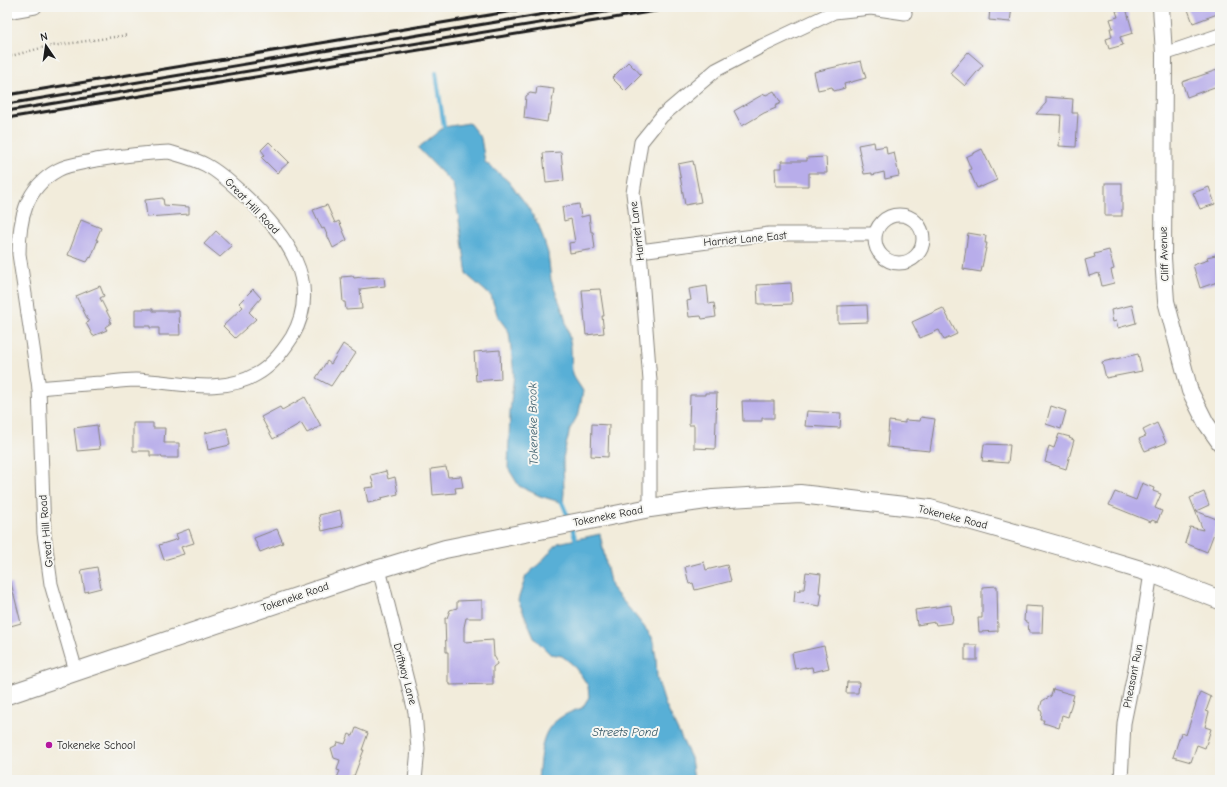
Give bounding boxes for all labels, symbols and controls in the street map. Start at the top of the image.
north arrow [26,26,66,66]
text: N [39,30,49,44]
street label: Great Hill Road [222,175,282,237]
street label: Harriet Lane [627,200,647,261]
street label: Cliff Avenue [1157,226,1171,282]
street label: Harriet Lane East [703,229,788,249]
water label: Tokeneke Brook [525,383,541,465]
street label: Great Hill Road [36,494,56,568]
street label: Tokeneke Road [917,502,989,532]
street label: Tokeneke Road [572,503,644,529]
street label: Tokeneke Road [259,579,331,615]
street label: Driftway Lane [391,642,420,707]
street label: Pheasant Run [1120,643,1146,709]
water label: Streets Pond [592,725,658,739]
place label: Tokeneke School [57,739,135,752]
marker: Tokeneke School [44,740,54,750]

